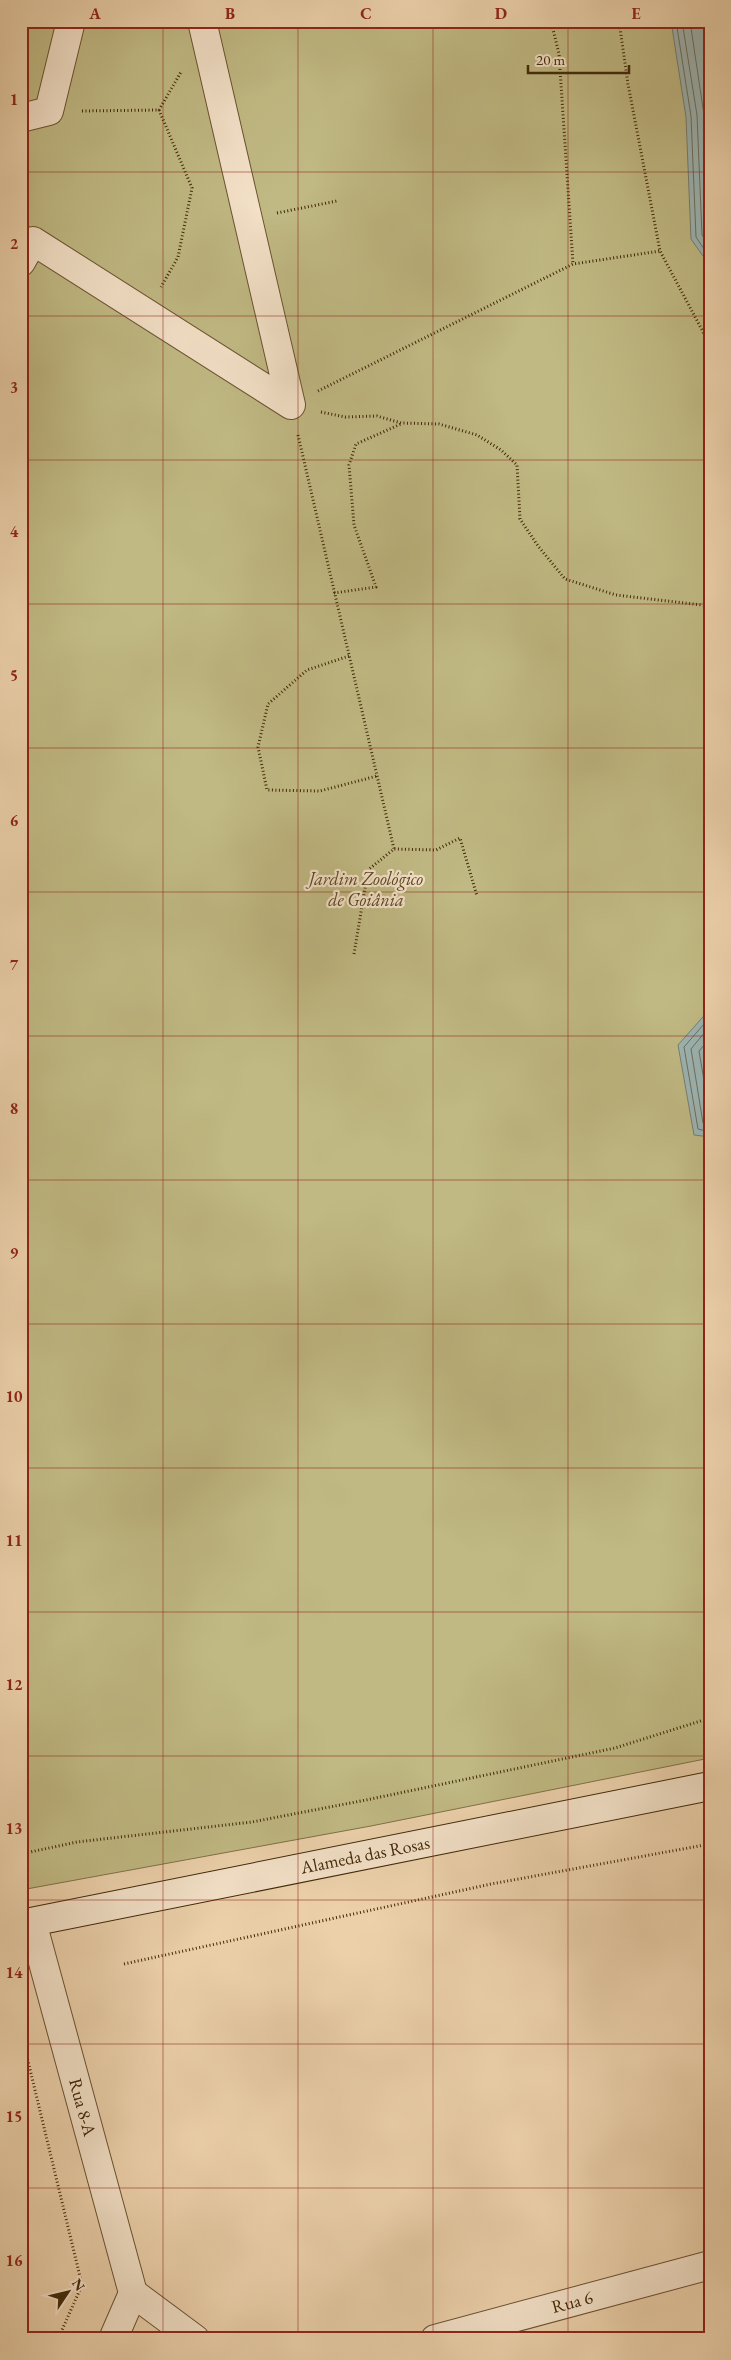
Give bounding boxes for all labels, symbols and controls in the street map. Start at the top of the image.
text: A [88,3,101,24]
text: B [225,3,235,24]
text: C [360,3,372,24]
text: D [495,3,507,24]
text: E [631,3,641,24]
scale bar [528,42,630,74]
text: 20 m [536,50,565,69]
text: 1 [10,89,18,110]
text: 2 [10,233,19,254]
text: 3 [10,377,18,398]
text: 4 [10,521,19,542]
text: 5 [10,665,18,686]
text: 6 [10,810,19,831]
park label: Jardim Zoológico de Goiânia [305,867,423,911]
text: 7 [10,954,19,975]
text: 8 [10,1098,18,1119]
text: 9 [10,1242,19,1263]
text: 10 [6,1386,23,1407]
text: 11 [6,1530,22,1551]
text: 12 [6,1674,23,1695]
text: 13 [6,1818,22,1839]
street label: Alameda das Rosas [298,1830,432,1879]
text: 14 [6,1962,23,1983]
street label: Rua 8-A [64,2076,102,2139]
text: 15 [6,2106,22,2127]
text: 16 [6,2250,23,2271]
north arrow [42,2268,92,2318]
text: N [68,2275,90,2295]
street label: Rua 6 [549,2285,596,2318]

